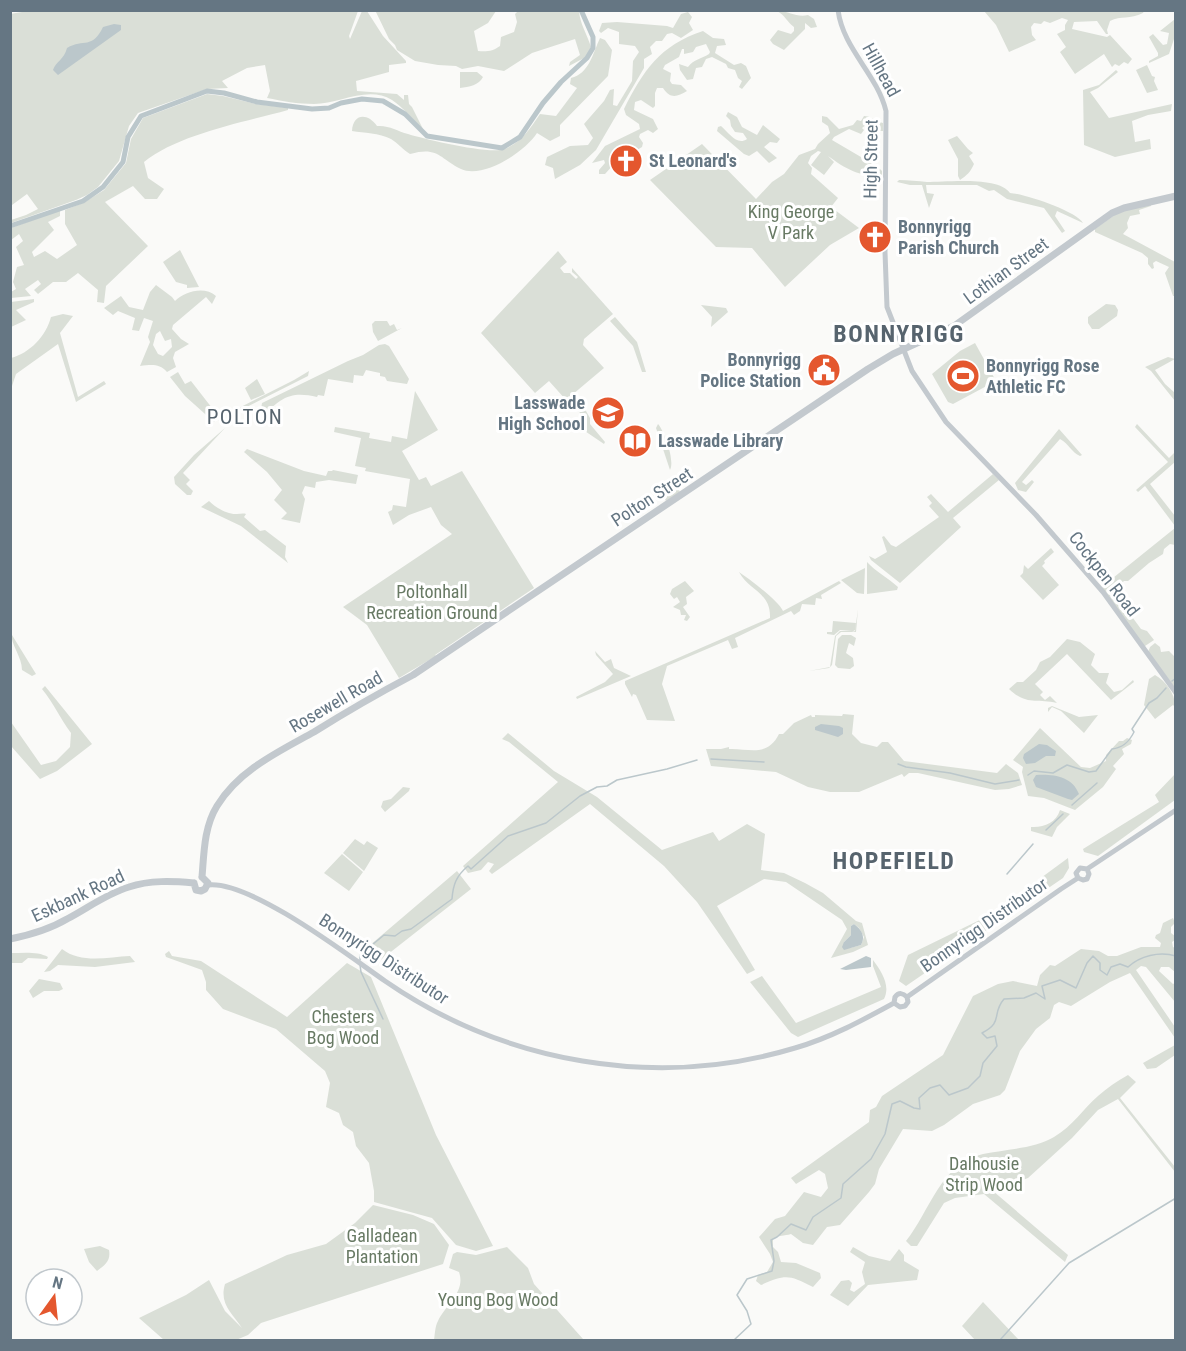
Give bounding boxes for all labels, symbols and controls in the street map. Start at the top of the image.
street label: Hillhead [858,39,905,100]
street label: High Street [859,119,882,199]
church icon: St Leonard's [608,143,644,179]
place label: St Leonard's [649,150,737,171]
park label: King George V Park [748,201,834,243]
place label: Bonnyrigg Parish Church [898,216,999,258]
church icon: Bonnyrigg Parish Church [857,219,893,255]
street label: Lothian Street [959,233,1052,308]
district label: BONNYRIGG [833,320,965,348]
place label: Bonnyrigg Police Station [700,349,801,391]
public building icon: Bonnyrigg Police Station [806,352,842,388]
place label: Bonnyrigg Rose Athletic FC [986,355,1100,397]
sports icon: Bonnyrigg Rose Athletic FC [945,358,981,394]
place label: Lasswade High School [498,392,585,434]
school or university icon: Lasswade High School [590,395,626,431]
district label: POLTON [207,405,283,429]
library icon: Lasswade Library [617,423,653,459]
place label: Lasswade Library [658,430,783,451]
street label: Polton Street [607,463,696,531]
street label: Cockpen Road [1065,527,1144,620]
park label: Poltonhall Recreation Ground [366,581,498,623]
street label: Rosewell Road [286,666,386,737]
district label: HOPEFIELD [833,847,955,875]
street label: Eskbank Road [28,865,127,926]
street label: Bonnyrigg Distributor [916,873,1052,976]
street label: Bonnyrigg Distributor [316,909,453,1009]
park label: Chesters Bog Wood [307,1006,379,1048]
park label: Dalhousie Strip Wood [945,1153,1023,1195]
park label: Galladean Plantation [346,1225,418,1267]
north arrow [24,1267,84,1327]
text: N [51,1273,65,1293]
park label: Young Bog Wood [438,1289,558,1310]

